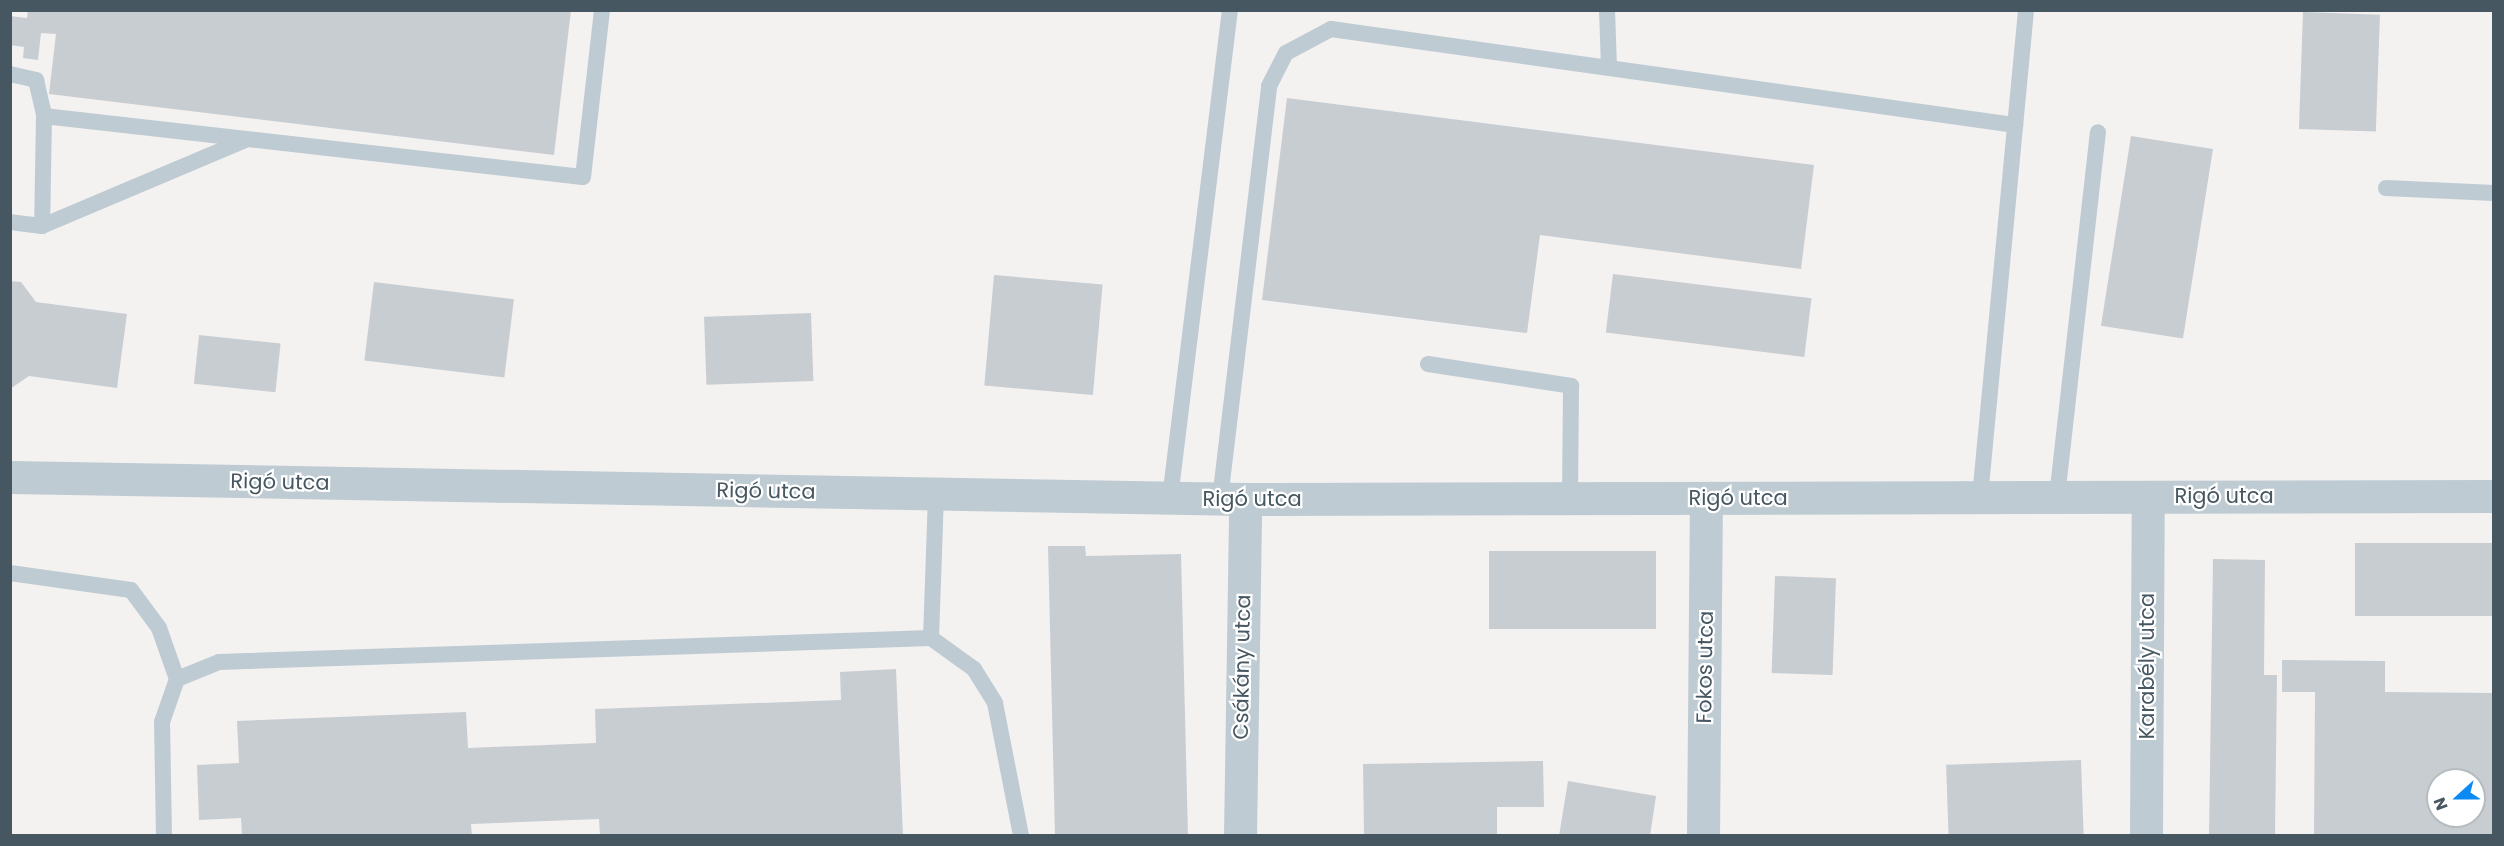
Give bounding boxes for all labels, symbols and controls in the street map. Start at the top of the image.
street label: Rigó utca [230,469,330,495]
street label: Rigó utca [716,478,816,504]
street label: Rigó utca [2174,483,2274,509]
street label: Rigó utca [1688,485,1788,511]
street label: Rigó utca [1202,486,1302,512]
street label: Karabély utca [2134,593,2160,739]
street label: Csákány utca [1228,594,1256,740]
street label: Fokos utca [1691,610,1719,724]
north arrow [2426,768,2486,828]
text: N [2428,794,2453,814]

